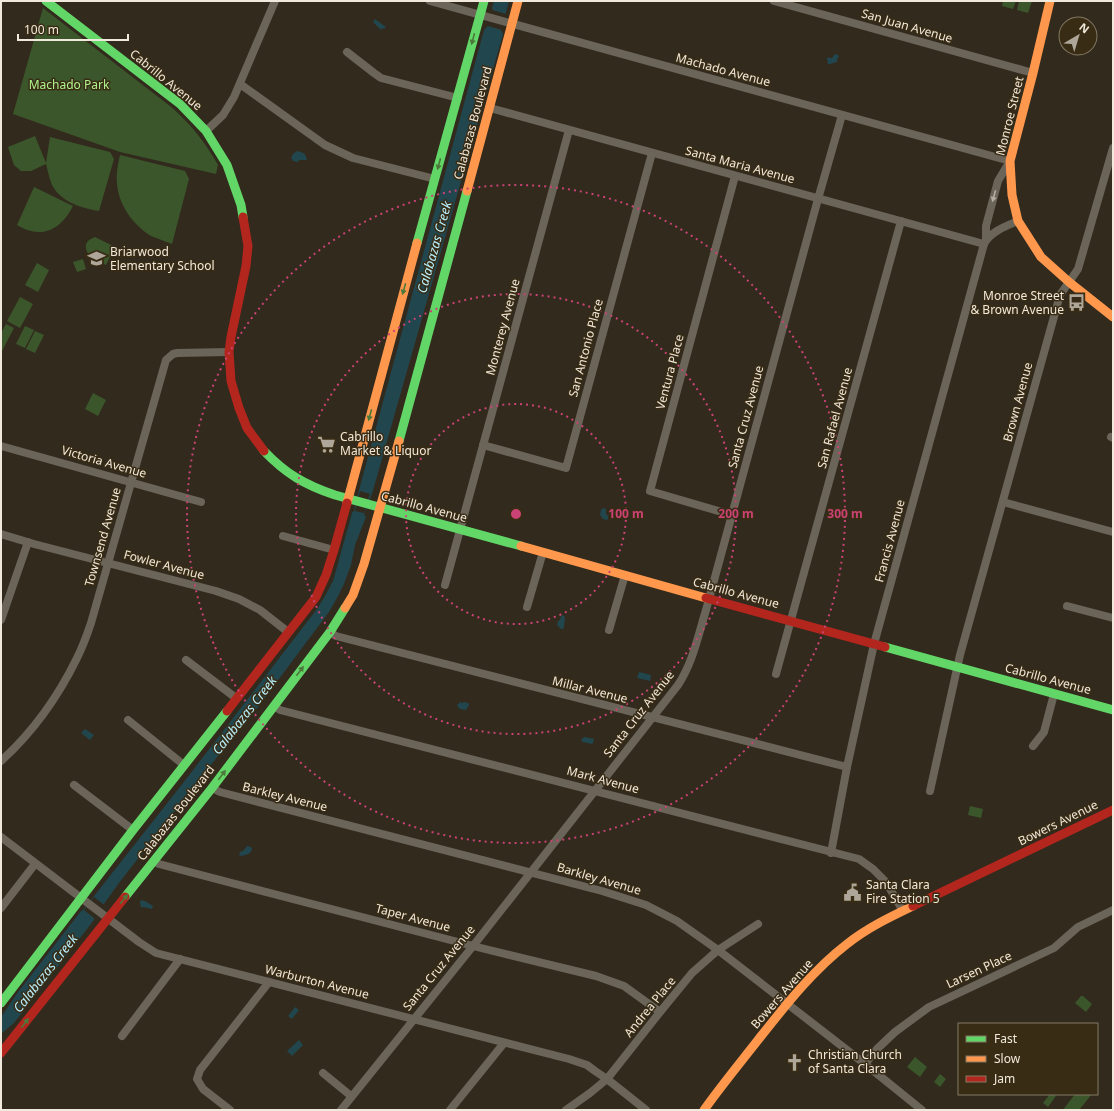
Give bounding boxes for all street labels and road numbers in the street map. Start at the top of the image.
street label: San Juan Avenue [860,4,955,47]
street label: Cabrillo Avenue [127,45,206,114]
street label: Machado Avenue [674,49,773,90]
street label: Calabazas Boulevard [449,64,496,181]
street label: Monroe Street [991,74,1028,157]
street label: Santa Maria Avenue [684,142,797,187]
street label: Monterey Avenue [481,277,524,377]
street label: San Antonio Place [564,297,607,399]
street label: Ventura Place [651,332,688,411]
street label: Brown Avenue [999,360,1036,443]
street label: Santa Cruz Avenue [724,363,767,470]
street label: San Rafael Avenue [813,365,856,470]
street label: Victoria Avenue [60,441,149,482]
street label: Townsend Avenue [80,485,125,588]
street label: Cabrillo Avenue [379,487,469,526]
street label: Francis Avenue [870,497,909,584]
street label: Fowler Avenue [122,546,207,583]
street label: Cabrillo Avenue [691,573,781,612]
street label: Cabrillo Avenue [1003,659,1093,698]
street label: Santa Cruz Avenue [599,667,678,761]
street label: Millar Avenue [551,672,630,707]
street label: Calabazas Boulevard [133,762,218,864]
street label: Mark Avenue [565,762,641,797]
street label: Barkley Avenue [241,778,330,815]
street label: Bowers Avenue [1015,796,1101,849]
street label: Barkley Avenue [555,858,643,899]
street label: Taper Avenue [374,899,453,936]
street label: Santa Cruz Avenue [399,921,479,1014]
street label: Larsen Place [943,947,1015,992]
street label: Bowers Avenue [747,955,817,1032]
street label: Warburton Avenue [263,960,371,1003]
street label: Andrea Place [620,973,679,1041]

